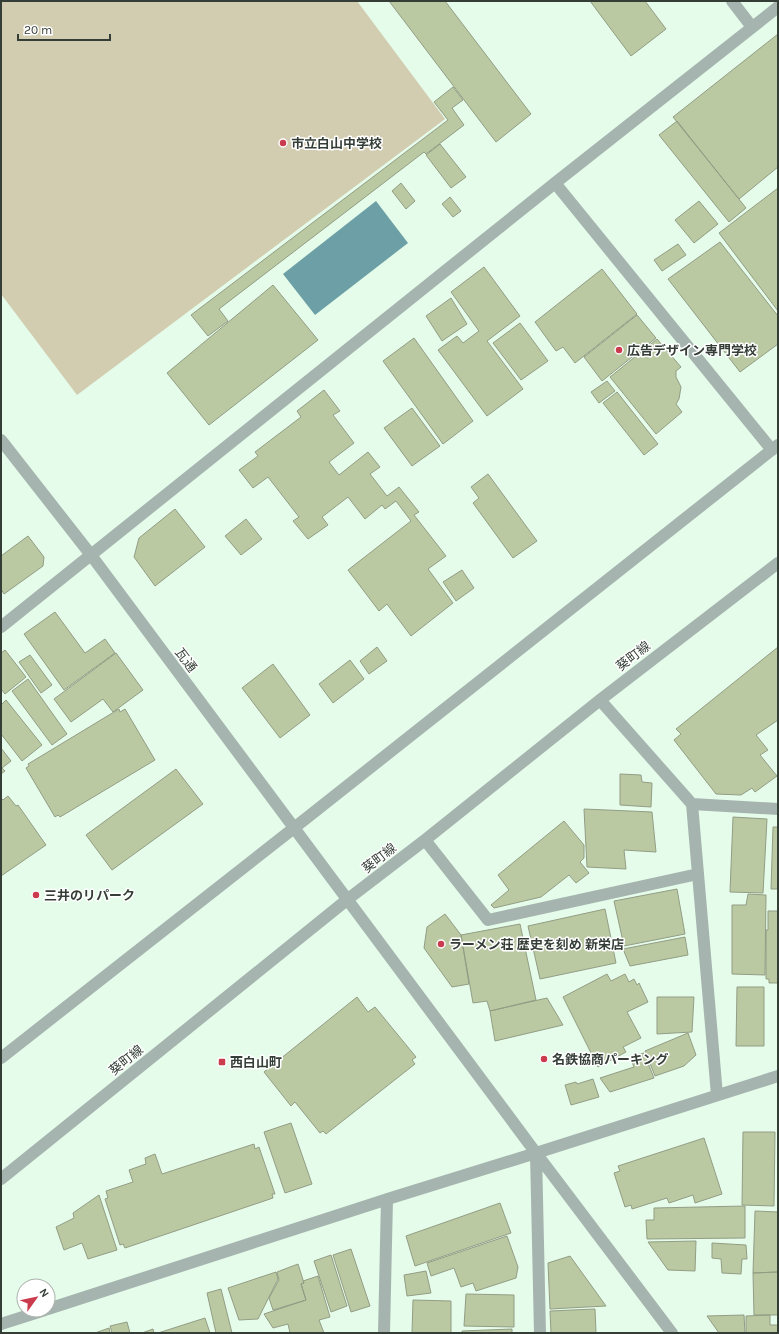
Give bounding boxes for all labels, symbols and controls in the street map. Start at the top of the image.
scale bar [18,16,110,42]
text: 20 m [24,23,52,37]
place label: 市立白山中学校 [291,136,382,151]
marker: 市立白山中学校 [278,138,288,148]
place label: 広告デザイン専門学校 [627,343,757,358]
marker: 広告デザイン専門学校 [614,345,624,355]
street label: 葵町線 [613,638,653,674]
street label: 瓦通 [172,645,200,675]
street label: 葵町線 [359,840,399,876]
place label: 三井のリパーク [44,888,135,903]
marker: 三井のリパーク [31,890,41,900]
place label: ラーメン荘 歴史を刻め 新栄店 [449,937,624,952]
marker: ラーメン荘 歴史を刻め 新栄店 [436,939,446,949]
street label: 葵町線 [106,1042,146,1078]
place label: 名鉄協商パーキング [552,1052,669,1067]
marker: 名鉄協商パーキング [539,1054,549,1064]
place label: 西白山町 [230,1055,282,1070]
marker: 西白山町 [217,1057,227,1067]
north arrow [16,1278,56,1318]
text: N [36,1286,52,1300]

